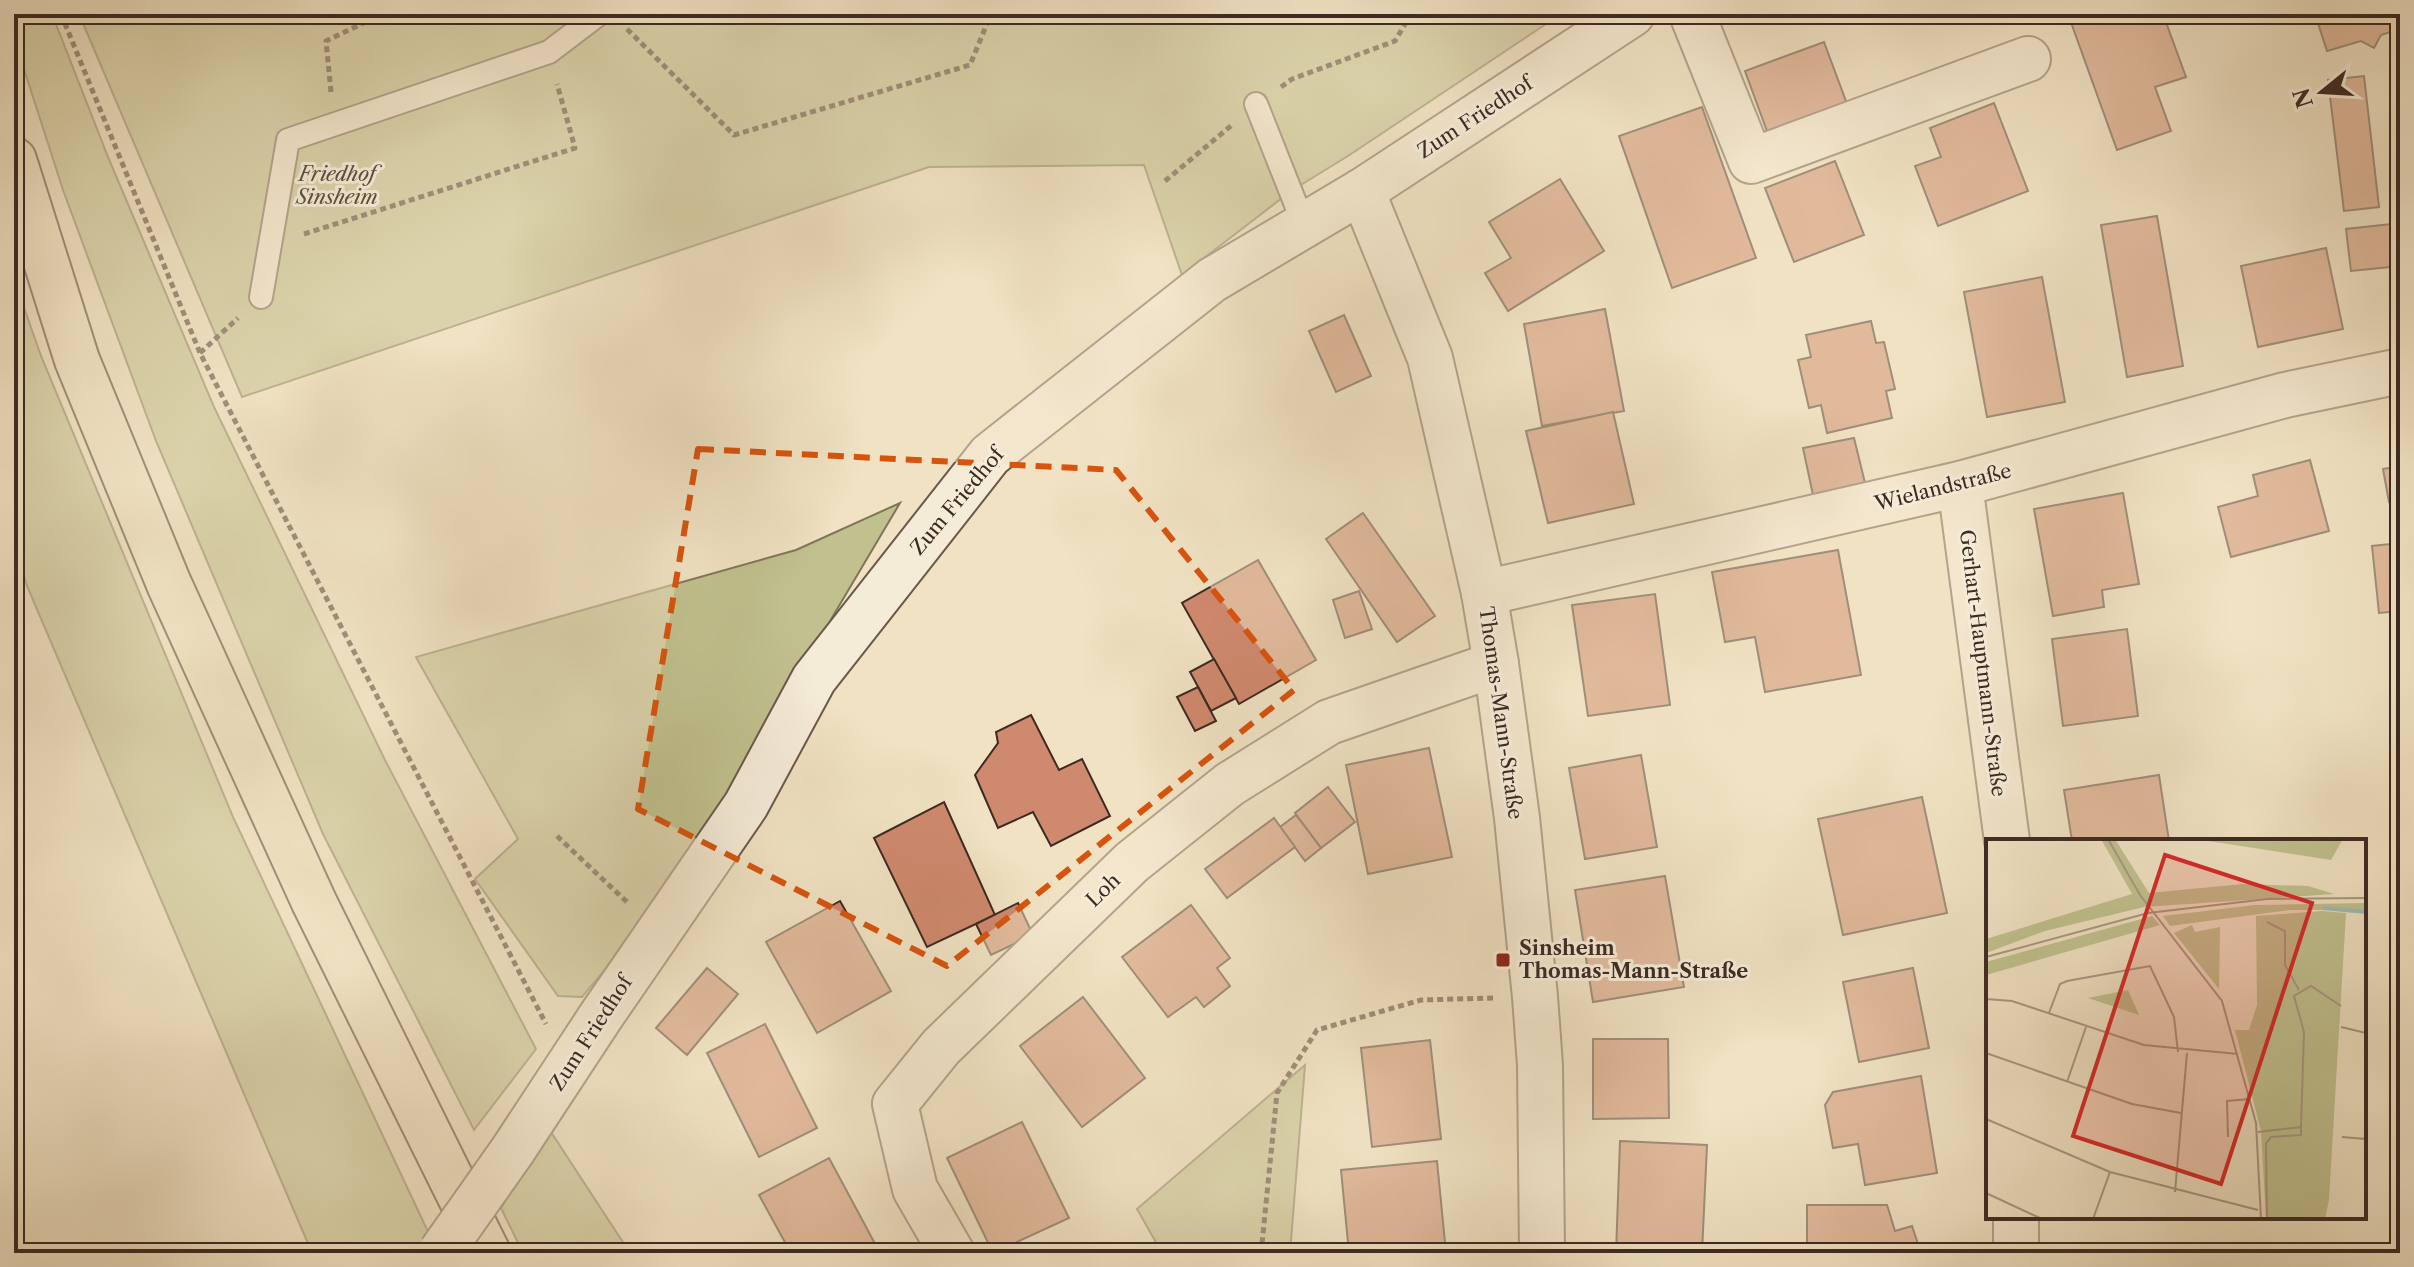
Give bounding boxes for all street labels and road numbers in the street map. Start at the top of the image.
street label: Zum Friedhof [1413,69,1539,163]
street label: Zum Friedhof [905,440,1011,559]
street label: Wielandstraße [1871,458,2014,516]
street label: Gerhart-Hauptmann-Straße [1955,528,2011,798]
street label: Thomas-Mann-Straße [1474,605,1528,821]
street label: Loh [1081,868,1125,912]
street label: Zum Friedhof [545,969,639,1095]

